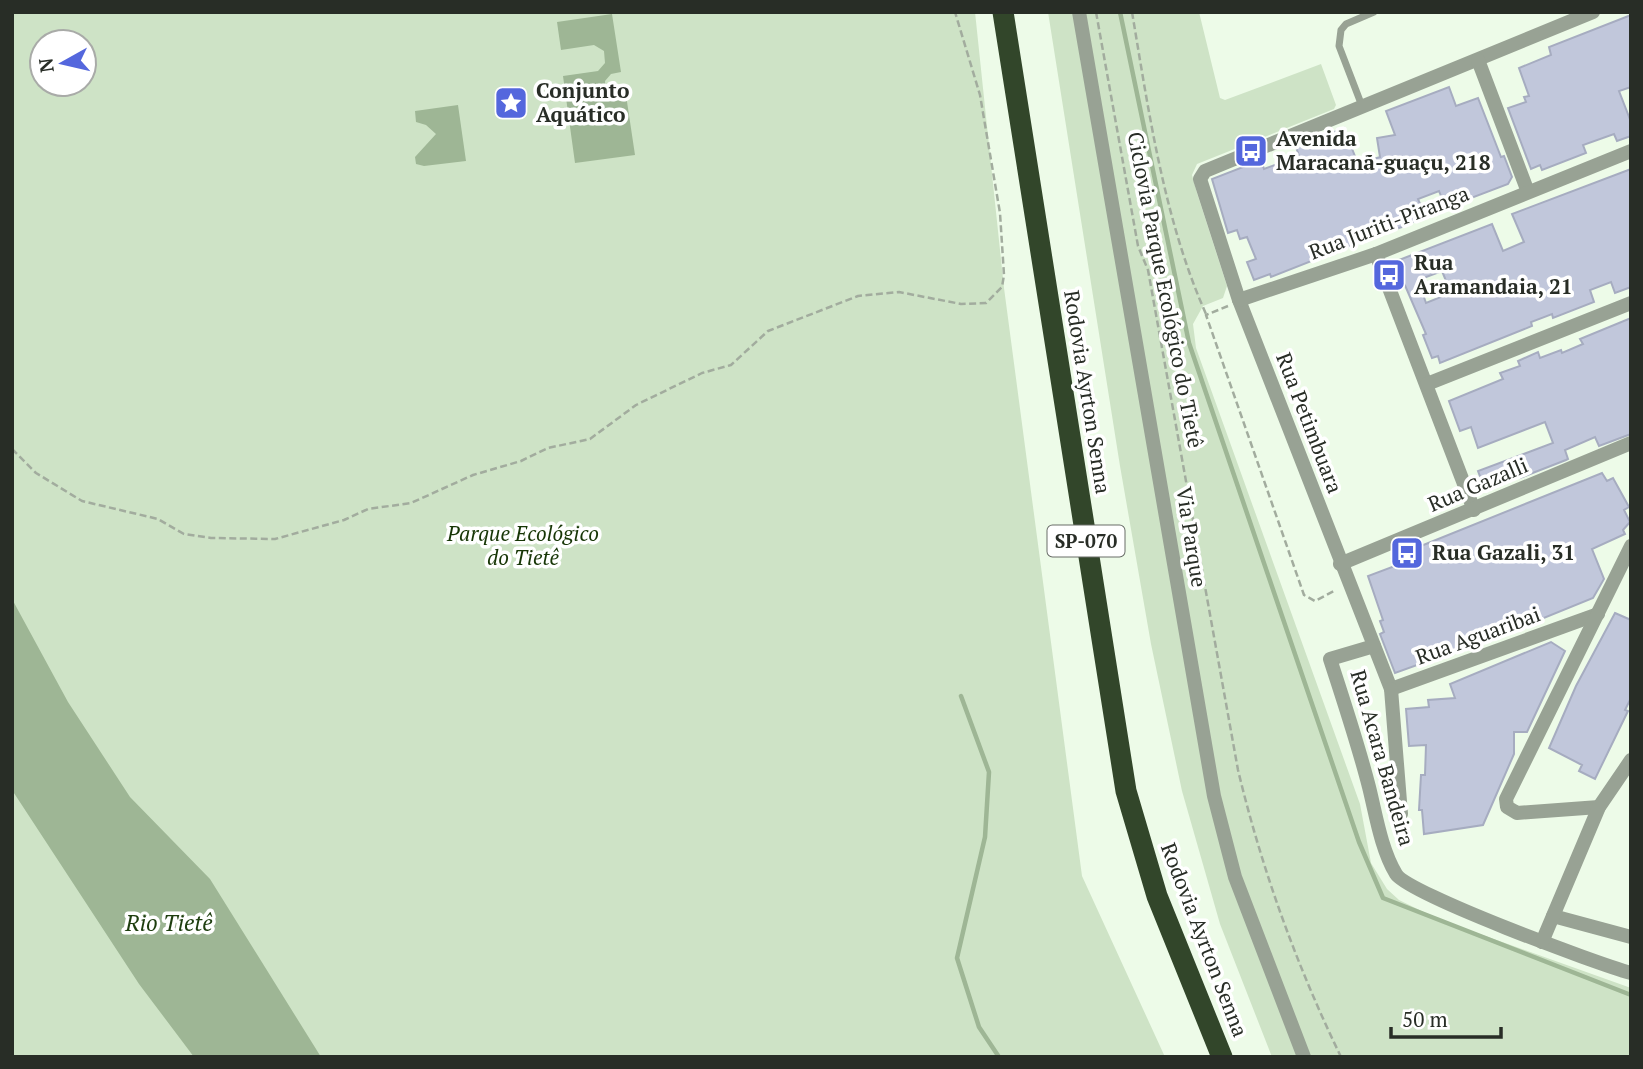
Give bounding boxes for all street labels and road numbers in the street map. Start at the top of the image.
street label: Ciclovia Parque Ecológico do Tietê [1122,129,1210,450]
street label: Rua Juriti-Piranga [1305,179,1473,265]
street label: Rodovia Ayrton Senna [1058,288,1118,496]
street label: Rua Petimbuara [1270,348,1350,497]
street label: Rua Gazalli [1423,450,1532,518]
street label: Via Parque [1170,484,1214,589]
road number: SP-070 [1048,526,1124,556]
street label: Rua Aguaribai [1411,600,1544,671]
street label: Rua Acara Bandeira [1344,667,1422,849]
street label: Rodovia Ayrton Senna [1155,839,1255,1041]

